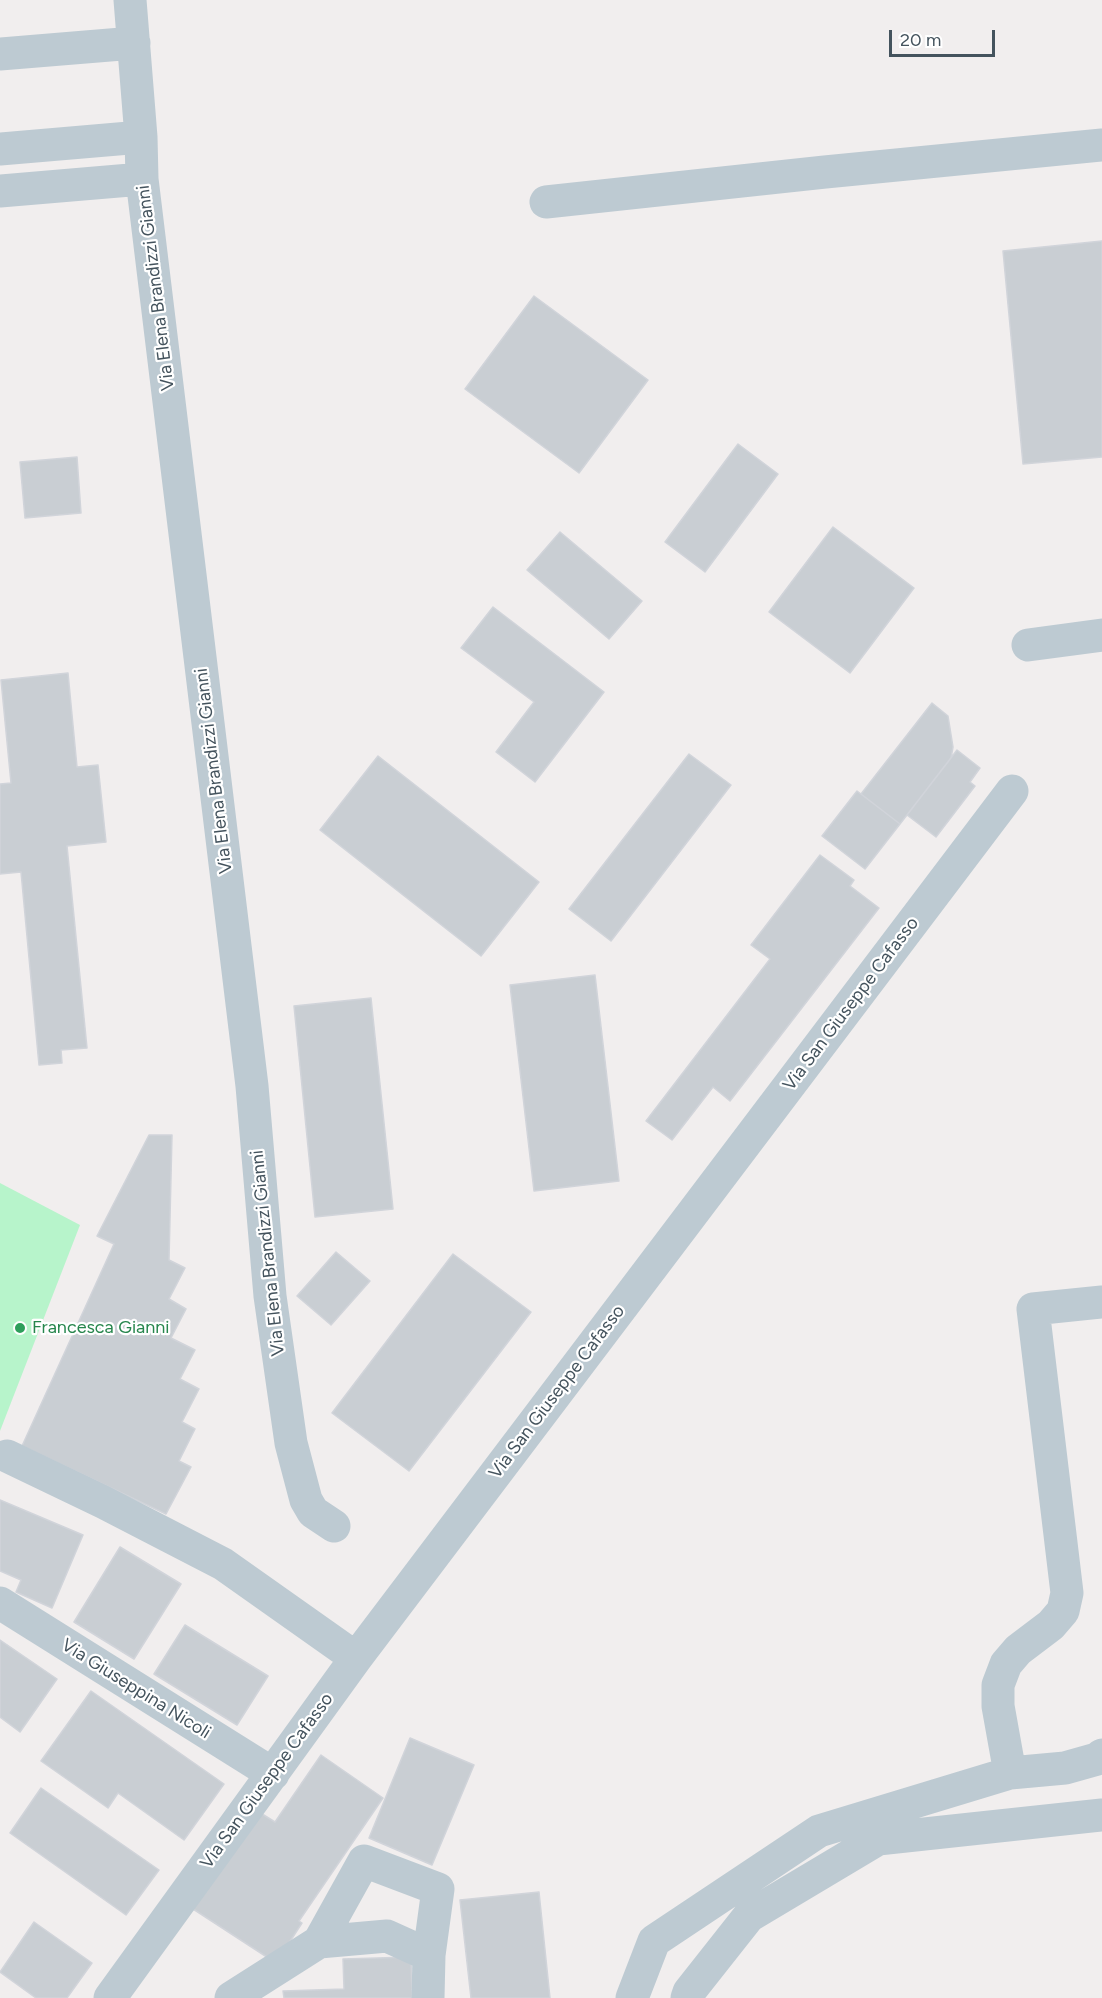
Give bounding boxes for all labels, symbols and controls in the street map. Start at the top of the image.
scale bar [892,18,998,56]
text: 20 m [900,29,941,51]
street label: Via Elena Brandizzi Gianni [133,184,179,392]
street label: Via Elena Brandizzi Gianni [191,667,237,875]
street label: Via San Giuseppe Cafasso [779,913,923,1095]
street label: Via Elena Brandizzi Gianni [246,1149,290,1357]
street label: Via San Giuseppe Cafasso [485,1301,629,1483]
place label: Francesca Gianni [32,1317,170,1339]
marker: Francesca Gianni [13,1321,27,1335]
street label: Via Giuseppina Nicoli [57,1634,215,1744]
street label: Via San Giuseppe Cafasso [196,1689,338,1873]

